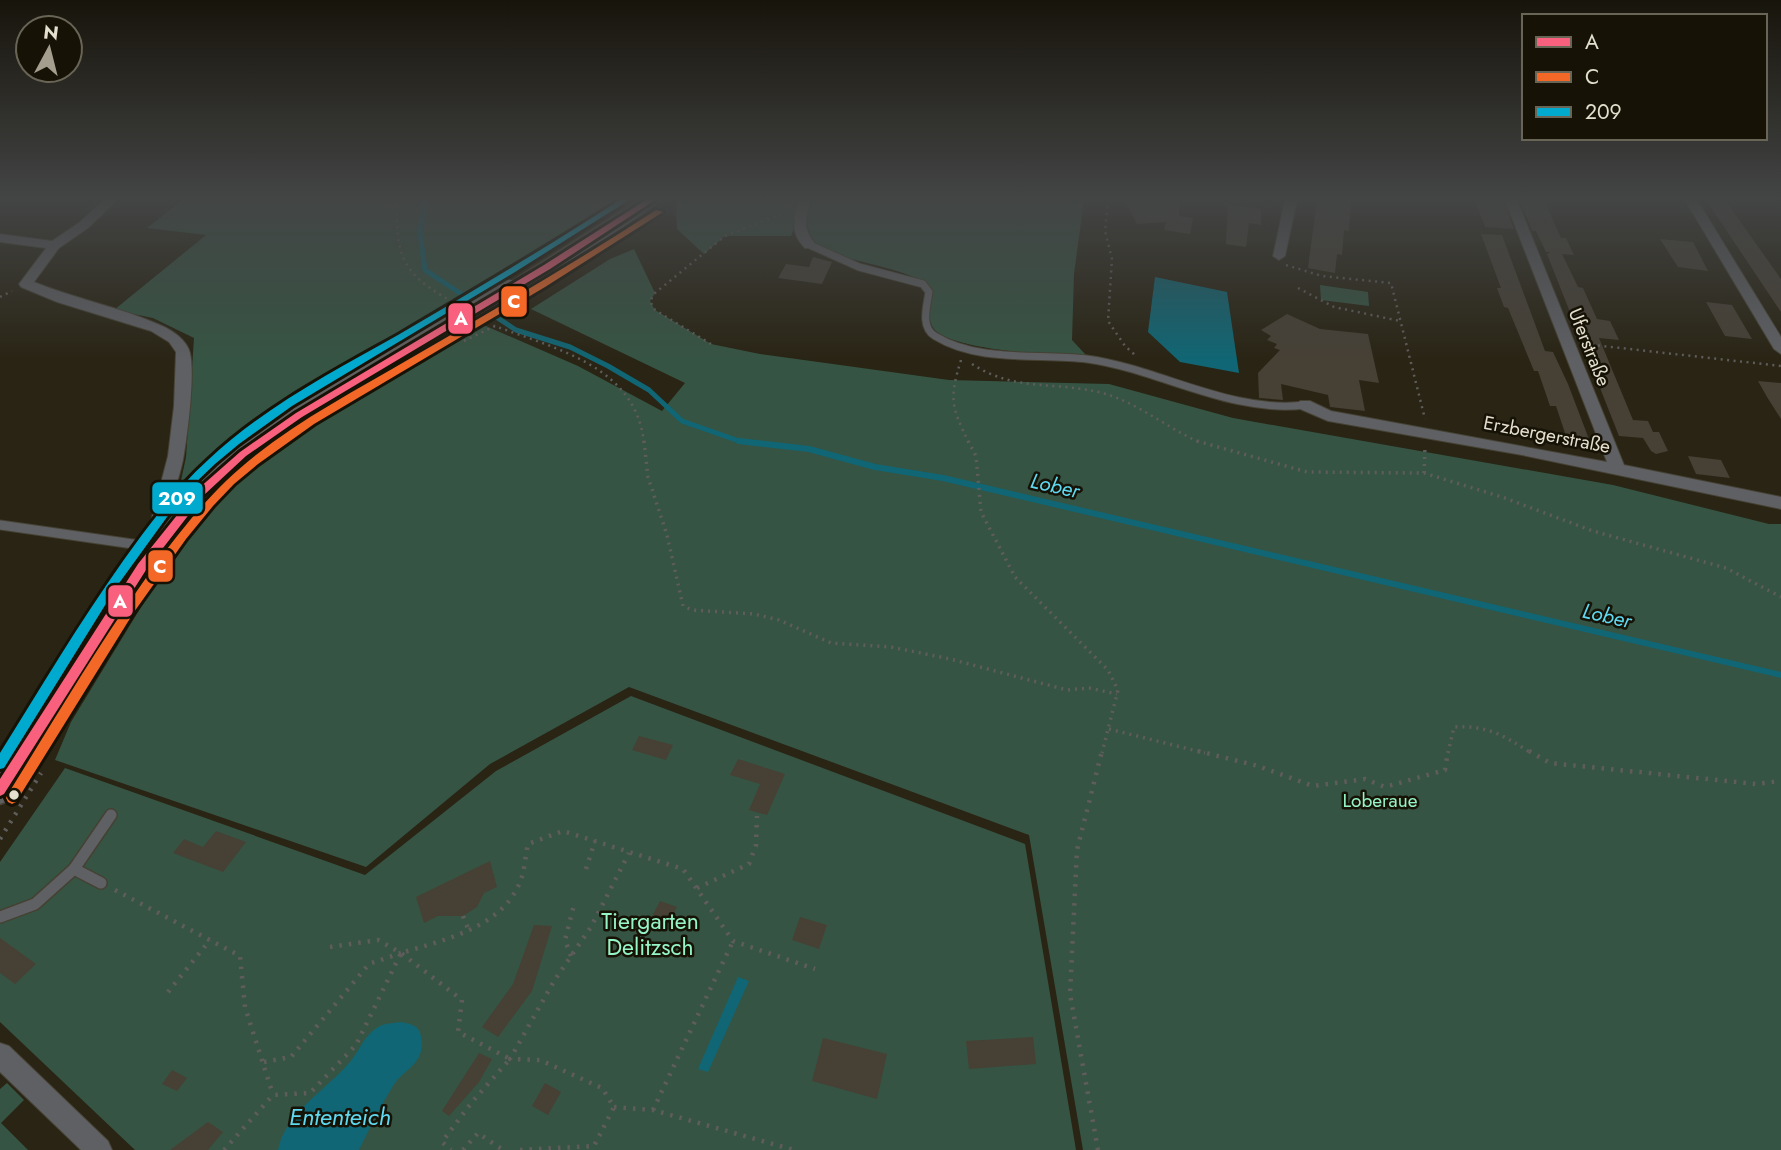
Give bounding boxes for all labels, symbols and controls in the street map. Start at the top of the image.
north arrow [14,14,84,84]
legend [1522,14,1767,140]
text: N [42,18,60,47]
text: A [1585,27,1599,57]
text: C [1585,62,1599,92]
text: 209 [1585,97,1622,127]
line badge: C [500,285,528,318]
text: C [507,288,521,315]
line badge: A [447,302,474,335]
street label: Uferstraße [1562,304,1617,390]
text: A [453,305,468,332]
street label: Erzbergerstraße [1481,409,1613,460]
water label: Lober [1028,466,1083,506]
line badge: 209 [151,481,204,515]
text: 209 [158,485,196,512]
line badge: C [147,549,174,583]
text: C [153,553,167,580]
line badge: A [107,584,134,618]
text: A [112,588,127,615]
water label: Lober [1580,596,1635,636]
park label: Loberaue [1343,787,1418,814]
unlabelled marker [7,788,21,802]
park label: Tiergarten Delitzsch [601,904,699,964]
water label: Ententeich [289,1099,391,1134]

